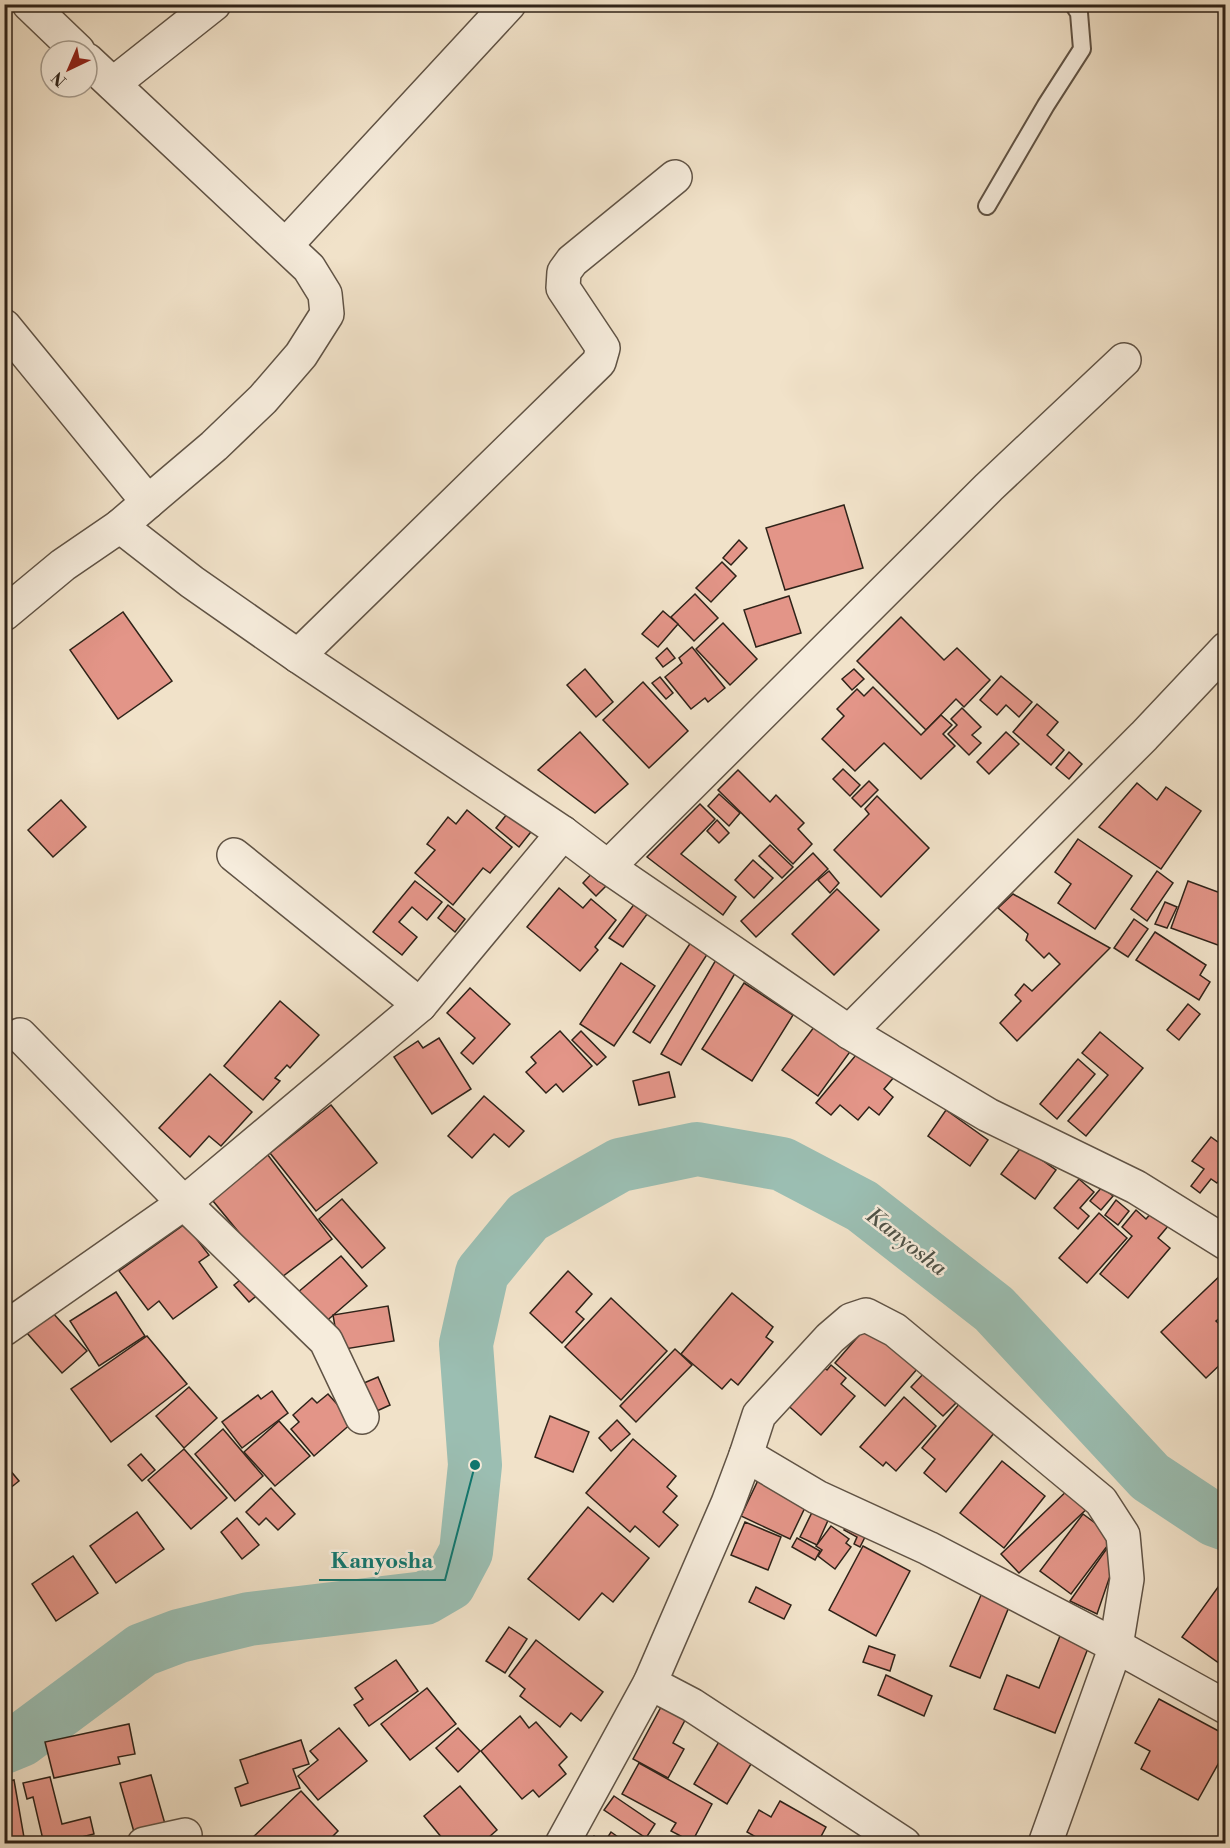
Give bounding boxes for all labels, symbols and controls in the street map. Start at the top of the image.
north arrow [39,39,99,99]
text: N [48,67,71,91]
water label: Kanyosha [860,1202,953,1283]
callout: Kanyosha [319,1540,445,1580]
text: Kanyosha [331,1548,434,1575]

